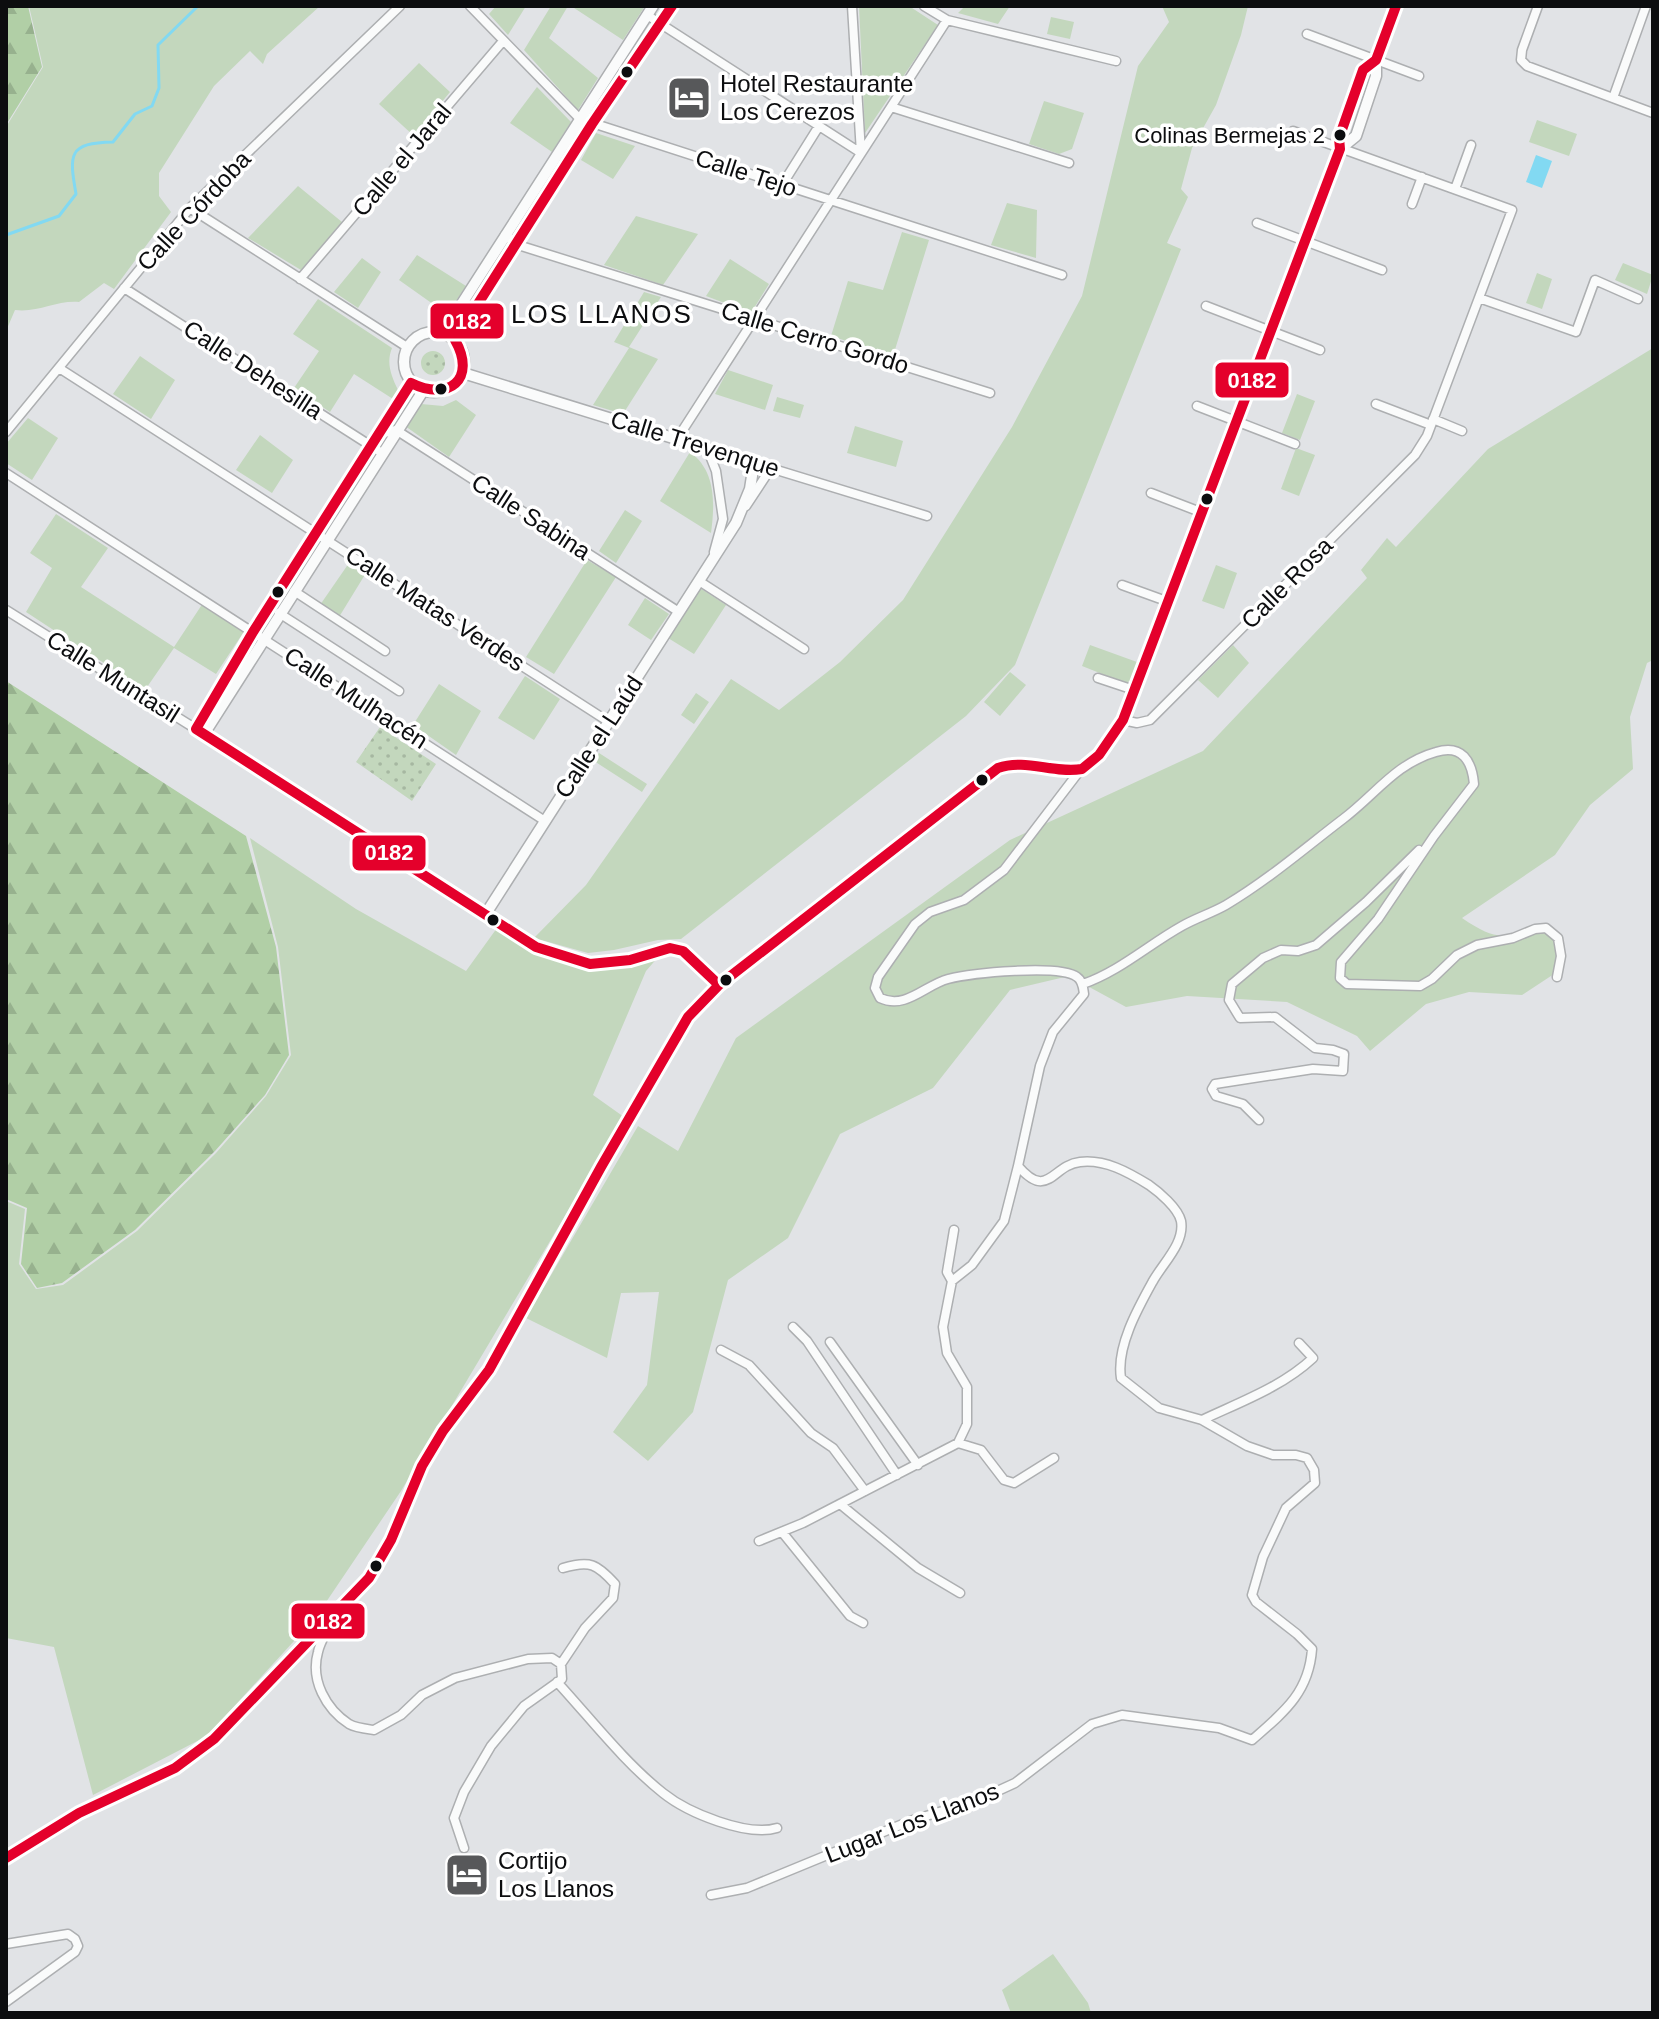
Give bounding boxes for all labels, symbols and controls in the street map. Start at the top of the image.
unlabelled marker [619,64,635,80]
place label: Hotel Restaurante Los Cerezos [720,70,913,125]
hotel icon: Hotel Restaurante Los Cerezos [665,74,713,122]
street label: Calle el Jaral [347,98,457,221]
place label: Colinas Bermejas 2 [1134,123,1325,148]
marker: Colinas Bermejas 2 [1332,127,1348,143]
street label: Calle Tejo [692,143,800,202]
street label: Calle Córdoba [131,145,256,276]
street label: Calle Cerro Gordo [718,296,912,379]
district label: LOS LLANOS [511,299,693,329]
line badge: 0182 [429,302,505,340]
text: 0182 [443,309,491,334]
street label: Calle Dehesilla [179,315,328,425]
line badge: 0182 [1214,361,1290,399]
text: 0182 [1228,368,1276,393]
unlabelled marker [433,381,449,397]
street label: Calle Trevenque [608,405,783,482]
street label: Calle Sabina [467,468,596,565]
unlabelled marker [1199,491,1215,507]
street label: Calle Rosa [1236,531,1338,634]
street label: Calle Matas Verdes [341,541,530,677]
unlabelled marker [270,584,286,600]
street label: Calle Muntasil [42,625,184,728]
street label: Calle Mulhacén [280,641,433,754]
street label: Calle el Laúd [549,671,648,803]
unlabelled marker [974,772,990,788]
line badge: 0182 [351,834,427,872]
text: 0182 [365,840,413,865]
unlabelled marker [485,912,501,928]
unlabelled marker [718,972,734,988]
unlabelled marker [368,1558,384,1574]
line badge: 0182 [290,1602,366,1640]
text: 0182 [304,1609,352,1634]
street label: Lugar Los Llanos [821,1777,1003,1868]
place label: Cortijo Los Llanos [498,1847,614,1902]
hotel icon: Cortijo Los Llanos [443,1851,491,1899]

